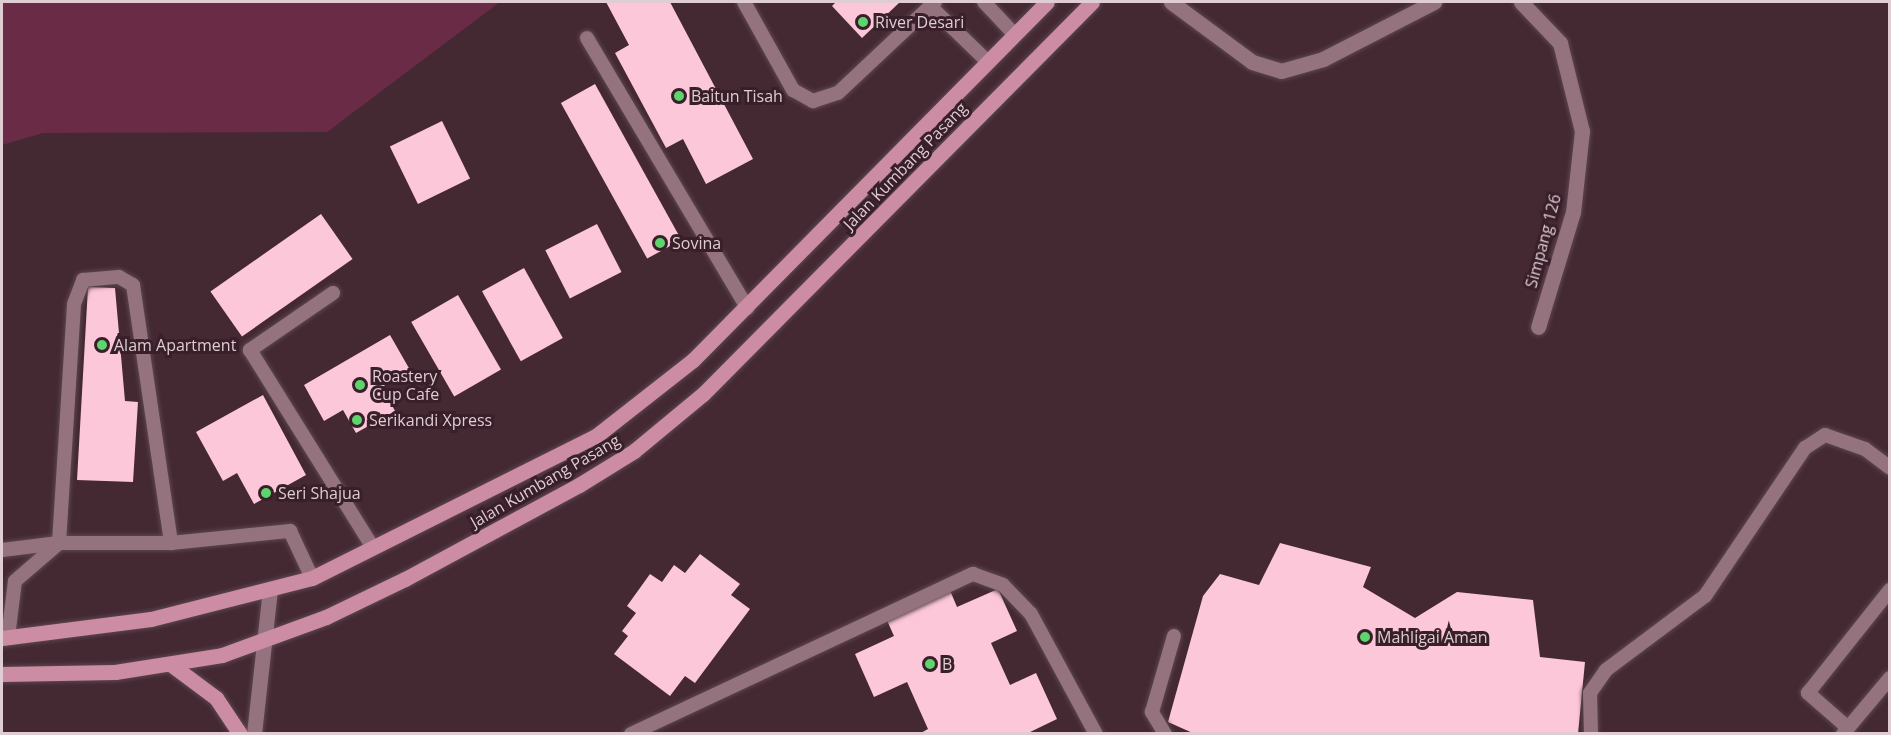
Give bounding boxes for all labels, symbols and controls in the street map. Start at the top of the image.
place label: River Desari [875,12,964,32]
marker: River Desari [856,15,870,29]
place label: Baitun Tisah [691,86,783,106]
marker: Baitun Tisah [672,89,686,103]
street label: Jalan Kumbang Pasang [839,98,971,234]
street label: Simpang 126 [1521,192,1565,290]
place label: Sovina [672,233,721,253]
marker: Sovina [653,236,667,250]
place label: Alam Apartment [114,335,236,355]
marker: Alam Apartment [95,338,109,352]
place label: Roastery Cup Cafe [372,366,439,404]
marker: Roastery Cup Cafe [353,378,367,392]
place label: Serikandi Xpress [369,410,492,430]
marker: Serikandi Xpress [350,413,364,427]
street label: Jalan Kumbang Pasang [467,430,623,532]
place label: Seri Shajua [278,483,361,503]
marker: Seri Shajua [259,486,273,500]
place label: Mahligai Aman [1377,627,1488,647]
marker: Mahligai Aman [1358,630,1372,644]
place label: B [942,654,952,674]
marker: B [923,657,937,671]

